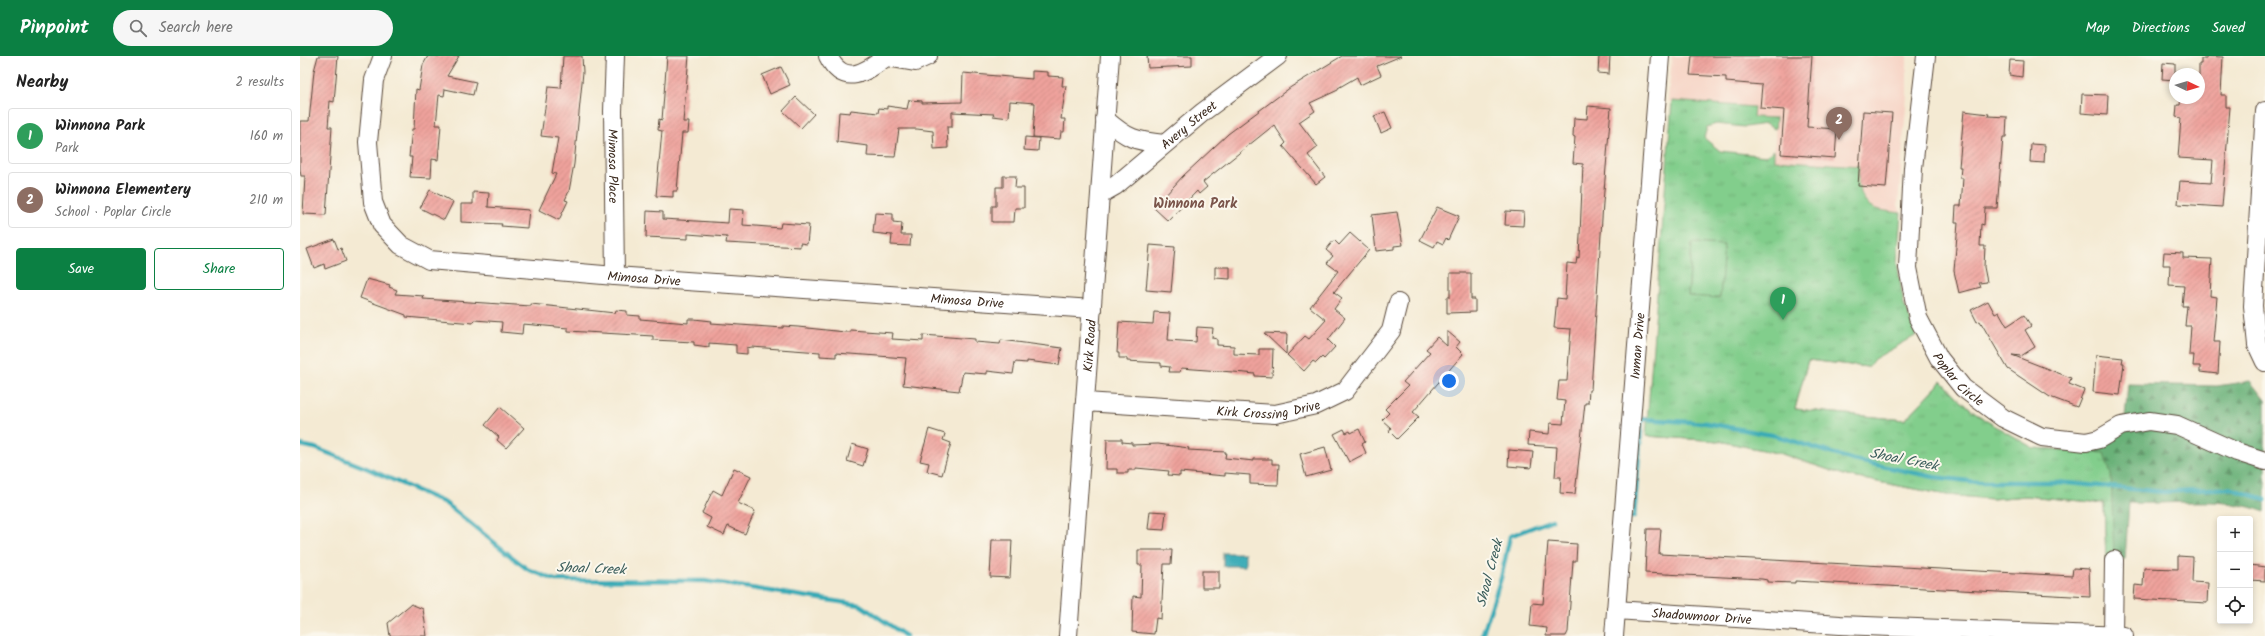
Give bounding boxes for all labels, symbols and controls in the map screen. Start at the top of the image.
search box [113,10,393,46]
text: Pinpoint [20,13,89,43]
text: Search here [159,16,233,40]
icon: search [127,17,149,39]
text: Map [2085,17,2110,39]
text: Directions [2132,17,2190,39]
text: Saved [2212,17,2245,39]
north arrow [2169,68,2205,104]
text: Nearby [16,69,68,96]
text: 2 results [236,72,284,93]
street label: Avery Street [1157,95,1223,155]
pin: 2 [1826,107,1852,140]
text: Winnona Park [55,114,145,138]
text: 1 [28,126,32,147]
text: 160 m [250,126,283,147]
street label: Mimosa Place [601,129,623,204]
text: Park [55,138,79,159]
text: Winnona Elementery [55,178,191,202]
text: 2 [26,190,34,211]
text: 210 m [249,190,283,211]
district label: Winnona Park [1153,193,1238,215]
text: School · Poplar Circle [55,202,171,223]
button: Save [16,248,146,290]
button: Share [154,248,284,290]
street label: Mimosa Drive [606,266,682,293]
pin: 1 [1770,287,1796,320]
street label: Mimosa Drive [930,289,1005,315]
street label: Inman Drive [1625,312,1652,380]
street label: Kirk Road [1078,318,1103,373]
street label: Poplar Circle [1926,349,1988,412]
your location [1439,371,1459,391]
street label: Kirk Crossing Drive [1216,395,1325,426]
water label: Shoal Creek [1868,443,1942,478]
map controls [2217,516,2253,624]
button: + [2217,516,2253,552]
water label: Shoal Creek [1470,535,1510,609]
button: − [2217,552,2253,588]
water label: Shoal Creek [556,557,628,581]
button: locate [2217,588,2253,624]
street label: Shadowmoor Drive [1651,603,1752,631]

